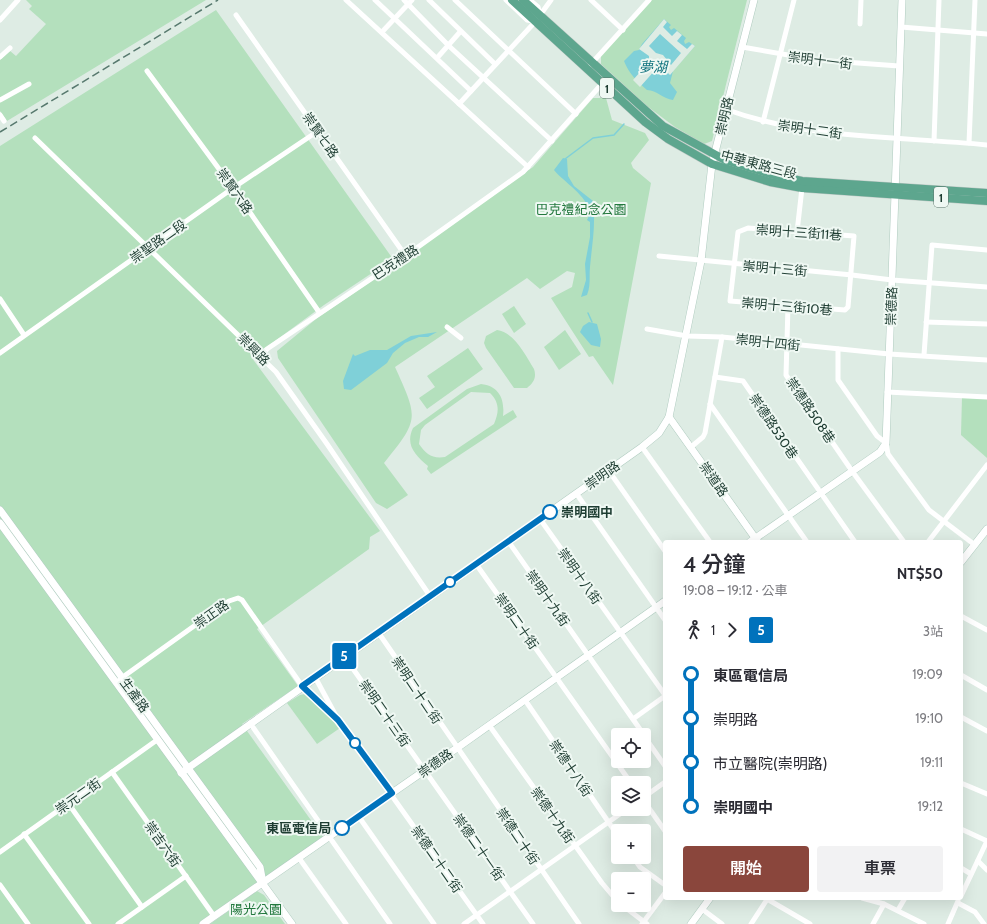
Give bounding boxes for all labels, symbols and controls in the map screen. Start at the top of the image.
street label: 崇明十一街 [787,48,853,72]
water label: 夢湖 [639,58,669,76]
road number: 1 [600,78,614,98]
street label: 崇明路 [712,95,736,137]
street label: 崇賢七路 [300,109,342,161]
street label: 崇明十二街 [777,117,843,141]
street label: 中華東路三段 [719,146,799,182]
street label: 崇賢六路 [214,165,256,217]
road number: 1 [934,187,948,207]
park label: 巴克禮紀念公園 [535,201,627,217]
street label: 崇聖路二段 [127,216,189,266]
street label: 崇明十三街11巷 [755,221,843,243]
street label: 巴克禮路 [369,241,421,283]
street label: 崇明十三街 [742,257,808,279]
street label: 崇德路 [882,286,900,326]
street label: 崇明十三街10巷 [741,294,833,318]
street label: 崇興路 [235,330,273,368]
street label: 崇明十四街 [735,331,801,353]
street label: 崇德路508巷 [783,374,839,446]
street label: 崇德路530巷 [746,390,802,462]
street label: 崇明路 [581,457,623,493]
street label: 崇道路 [696,458,732,500]
marker: 崇明國中 [542,504,558,520]
place label: 崇明國中 [561,504,613,520]
street label: 崇明十八街 [555,545,605,607]
text: 4 分鐘 [683,551,745,578]
text: NT$50 [897,565,943,583]
street label: 崇明十九街 [523,567,573,629]
unlabelled marker [444,576,456,588]
text: 19:08 – 19:12 · 公車 [683,582,788,598]
street label: 崇明二十街 [492,590,542,652]
street label: 崇正路 [190,596,232,632]
icon: walk [683,619,705,641]
icon: forward [721,619,743,641]
text: 5 [757,621,765,639]
text: 1 [711,622,715,638]
text: 3站 [923,623,943,639]
line badge: 5 [331,643,357,669]
text: 5 [340,647,348,665]
street label: 崇明二十二街 [389,653,445,727]
text: 19:09 [912,666,943,682]
text: 東區電信局 [713,667,788,685]
street label: 生產路 [117,675,153,715]
street label: 崇明二十三街 [356,676,414,750]
text: 19:10 [915,710,943,726]
text: 崇明路 [713,711,758,729]
map controls [611,728,651,912]
button: locate [611,728,651,768]
unlabelled marker [349,737,361,749]
street label: 崇德十八街 [546,737,596,799]
street label: 崇德路 [414,745,456,781]
text: 19:11 [920,754,943,770]
text: 市立醫院(崇明路) [713,755,827,773]
street label: 崇元二街 [52,775,104,817]
button: layers [611,776,651,816]
street label: 崇德十九街 [528,784,578,846]
text: 19:12 [918,798,943,814]
text: 崇明國中 [713,799,773,817]
street label: 崇德二十街 [493,805,543,867]
street label: 崇德二十一街 [450,810,508,884]
street label: 崇吉六街 [142,818,184,870]
place label: 東區電信局 [266,820,331,836]
marker: 東區電信局 [334,820,350,836]
street label: 崇德二十二街 [408,822,466,896]
button: + [611,824,651,864]
button: 開始 [683,846,809,892]
button: 車票 [817,846,943,892]
button: − [611,872,651,912]
park label: 陽光公園 [230,901,282,917]

